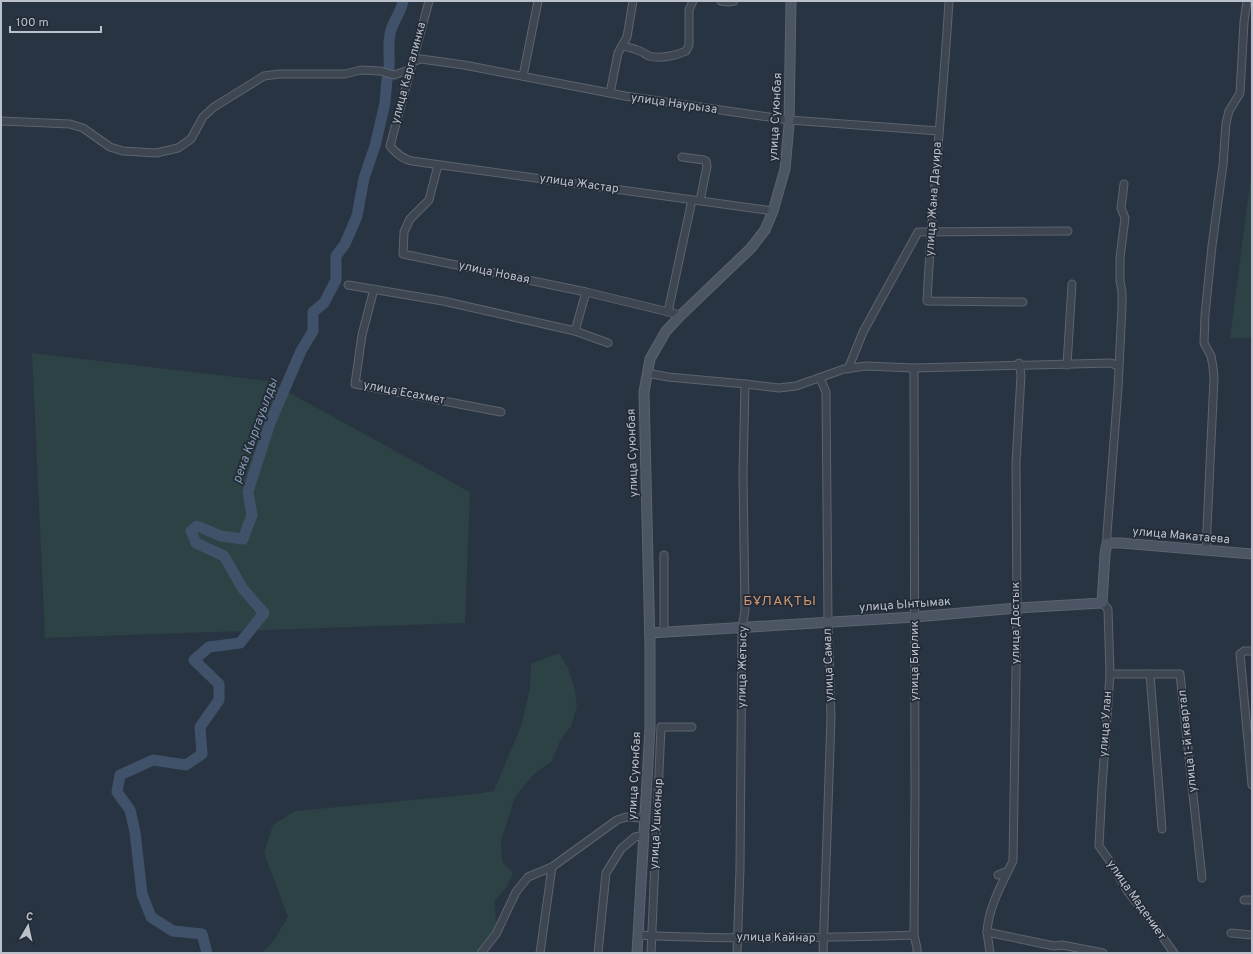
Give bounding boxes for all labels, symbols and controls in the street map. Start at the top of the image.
scale bar [10,8,101,34]
text: 100 m [16,15,49,31]
street label: улица Каргалинка [388,20,430,126]
street label: улица Суюнбая [766,72,786,162]
street label: улица Наурыза [630,90,718,118]
street label: улица Жана Дауира [922,141,946,257]
street label: улица Жастар [538,171,620,198]
street label: улица Новая [457,258,531,288]
water label: река Кыргауылды [230,376,282,486]
street label: улица Есахмет [362,377,447,409]
street label: улица Суюнбая [623,408,643,498]
street label: улица Макатаева [1132,524,1230,548]
street label: улица Достык [1008,582,1024,664]
district label: БҰЛАҚТЫ [743,593,817,610]
street label: улица Ынтымак [859,594,952,616]
street label: улица Бирлик [907,621,923,701]
street label: улица Жетысу [734,626,752,708]
street label: улица Самал [820,628,838,702]
street label: улица 1-й квартал [1175,689,1201,793]
street label: улица Улан [1096,690,1116,758]
street label: улица Суюнбая [625,731,645,821]
street label: улица Ушконыр [647,778,667,870]
street label: улица Мадениет [1103,857,1170,943]
north arrow [8,906,48,946]
text: С [25,910,34,925]
street label: улица Кайнар [736,929,816,947]

